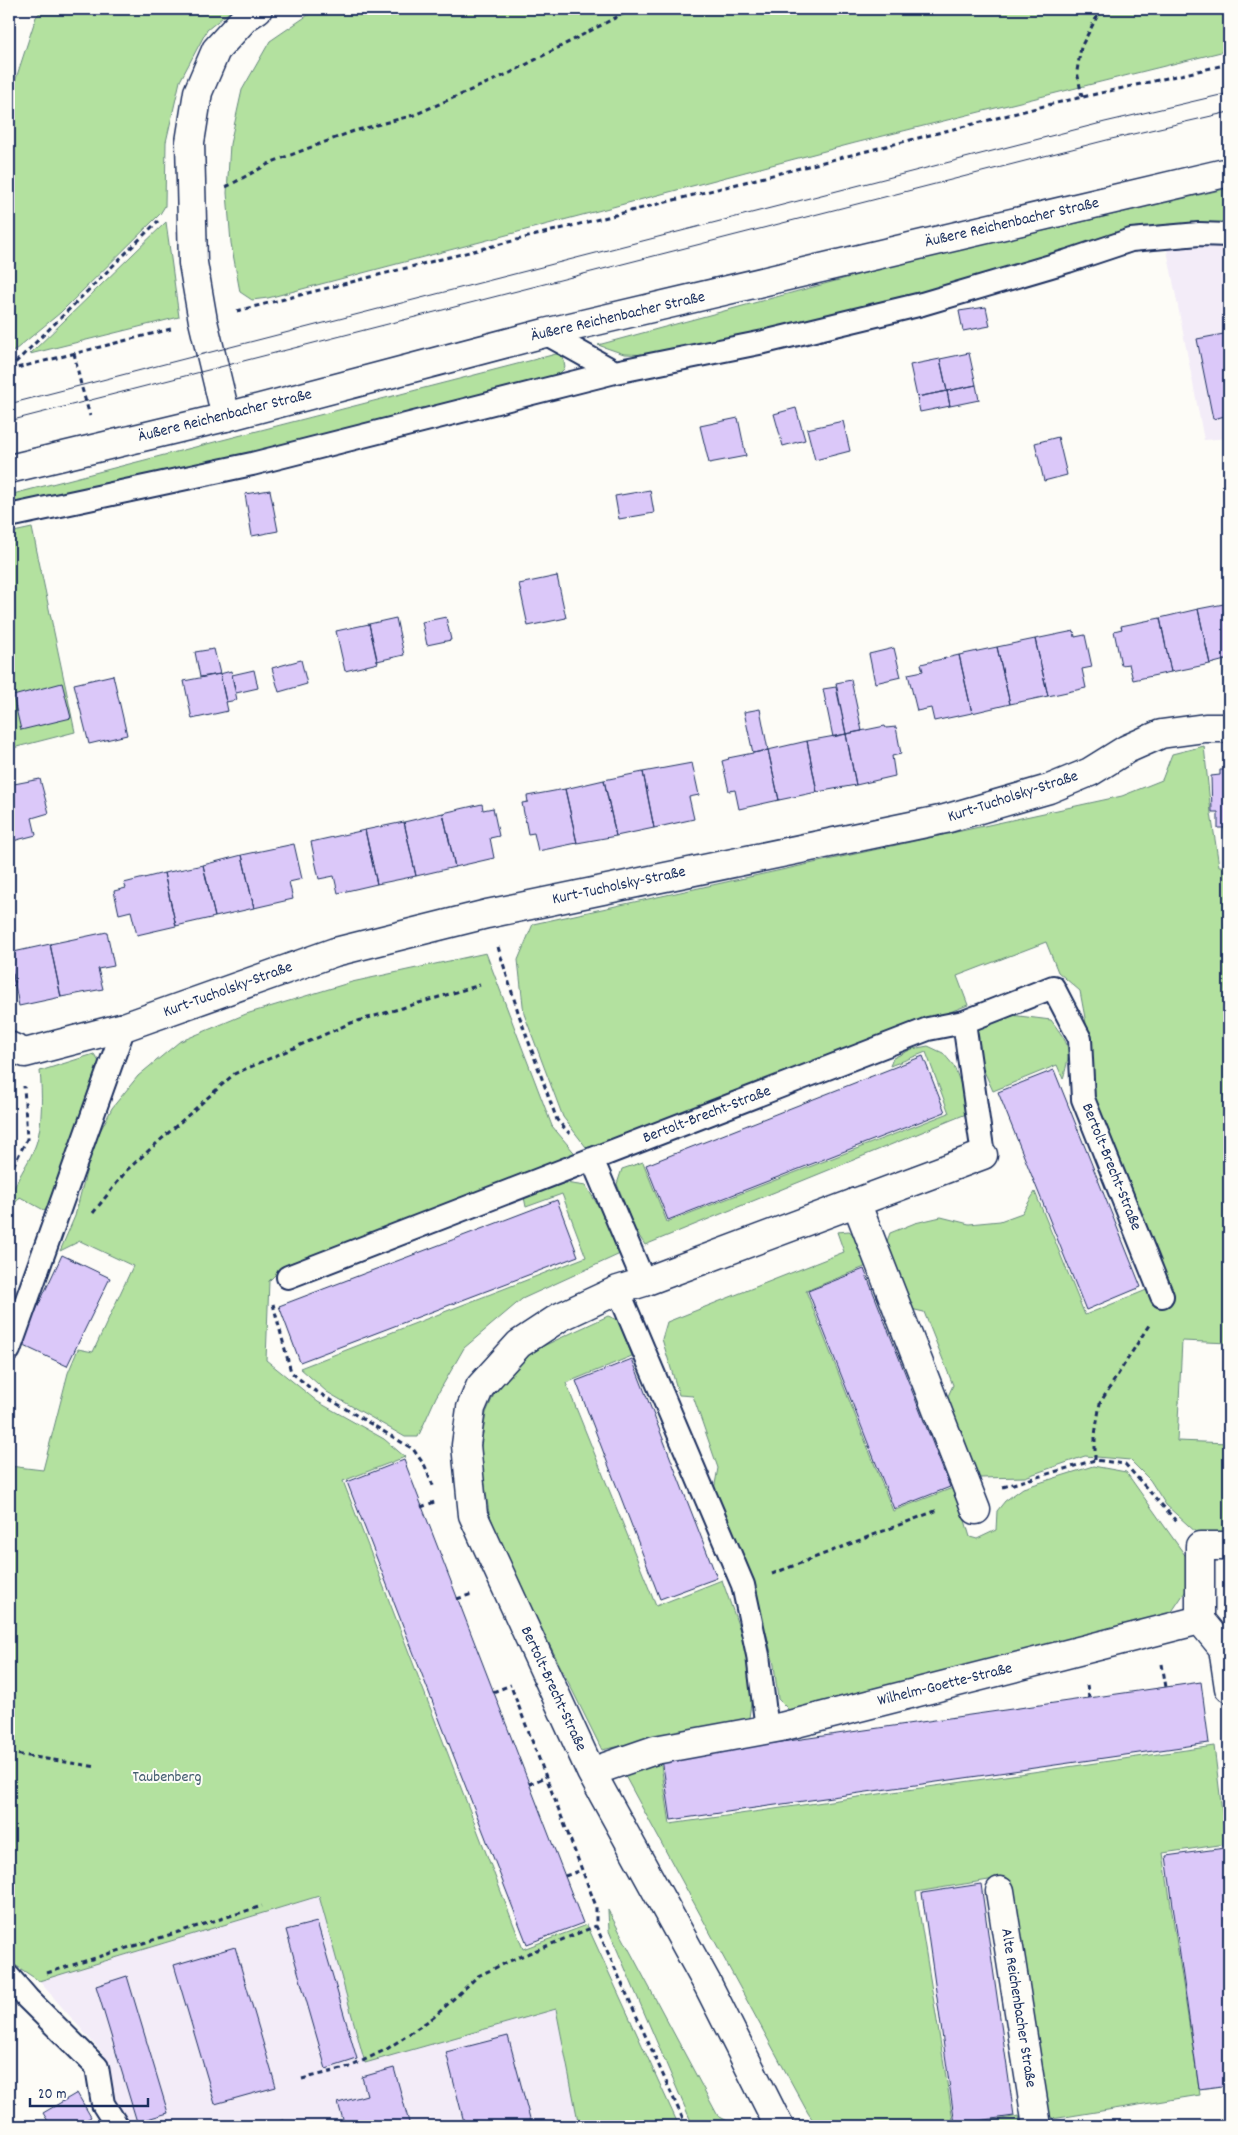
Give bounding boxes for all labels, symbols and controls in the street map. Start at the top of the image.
street label: Äußere Reichenbacher Straße [923,192,1101,254]
street label: Äußere Reichenbacher Straße [529,286,707,348]
street label: Äußere Reichenbacher Straße [136,383,314,449]
street label: Kurt-Tucholsky-Straße [945,765,1081,829]
street label: Kurt-Tucholsky-Straße [550,861,688,911]
street label: Kurt-Tucholsky-Straße [160,956,296,1024]
street label: Bertolt-Brecht-Straße [640,1080,774,1150]
street label: Bertolt-Brecht-Straße [1075,1100,1147,1234]
street label: Bertolt-Brecht-Straße [514,1623,592,1755]
street label: Wilhelm-Goette-Straße [875,1657,1015,1713]
park label: Taubenberg [132,1766,202,1789]
street label: Alte Reichenbacher Straße [994,1927,1042,2089]
scale bar [30,2075,148,2107]
text: 20 m [38,2084,66,2106]

